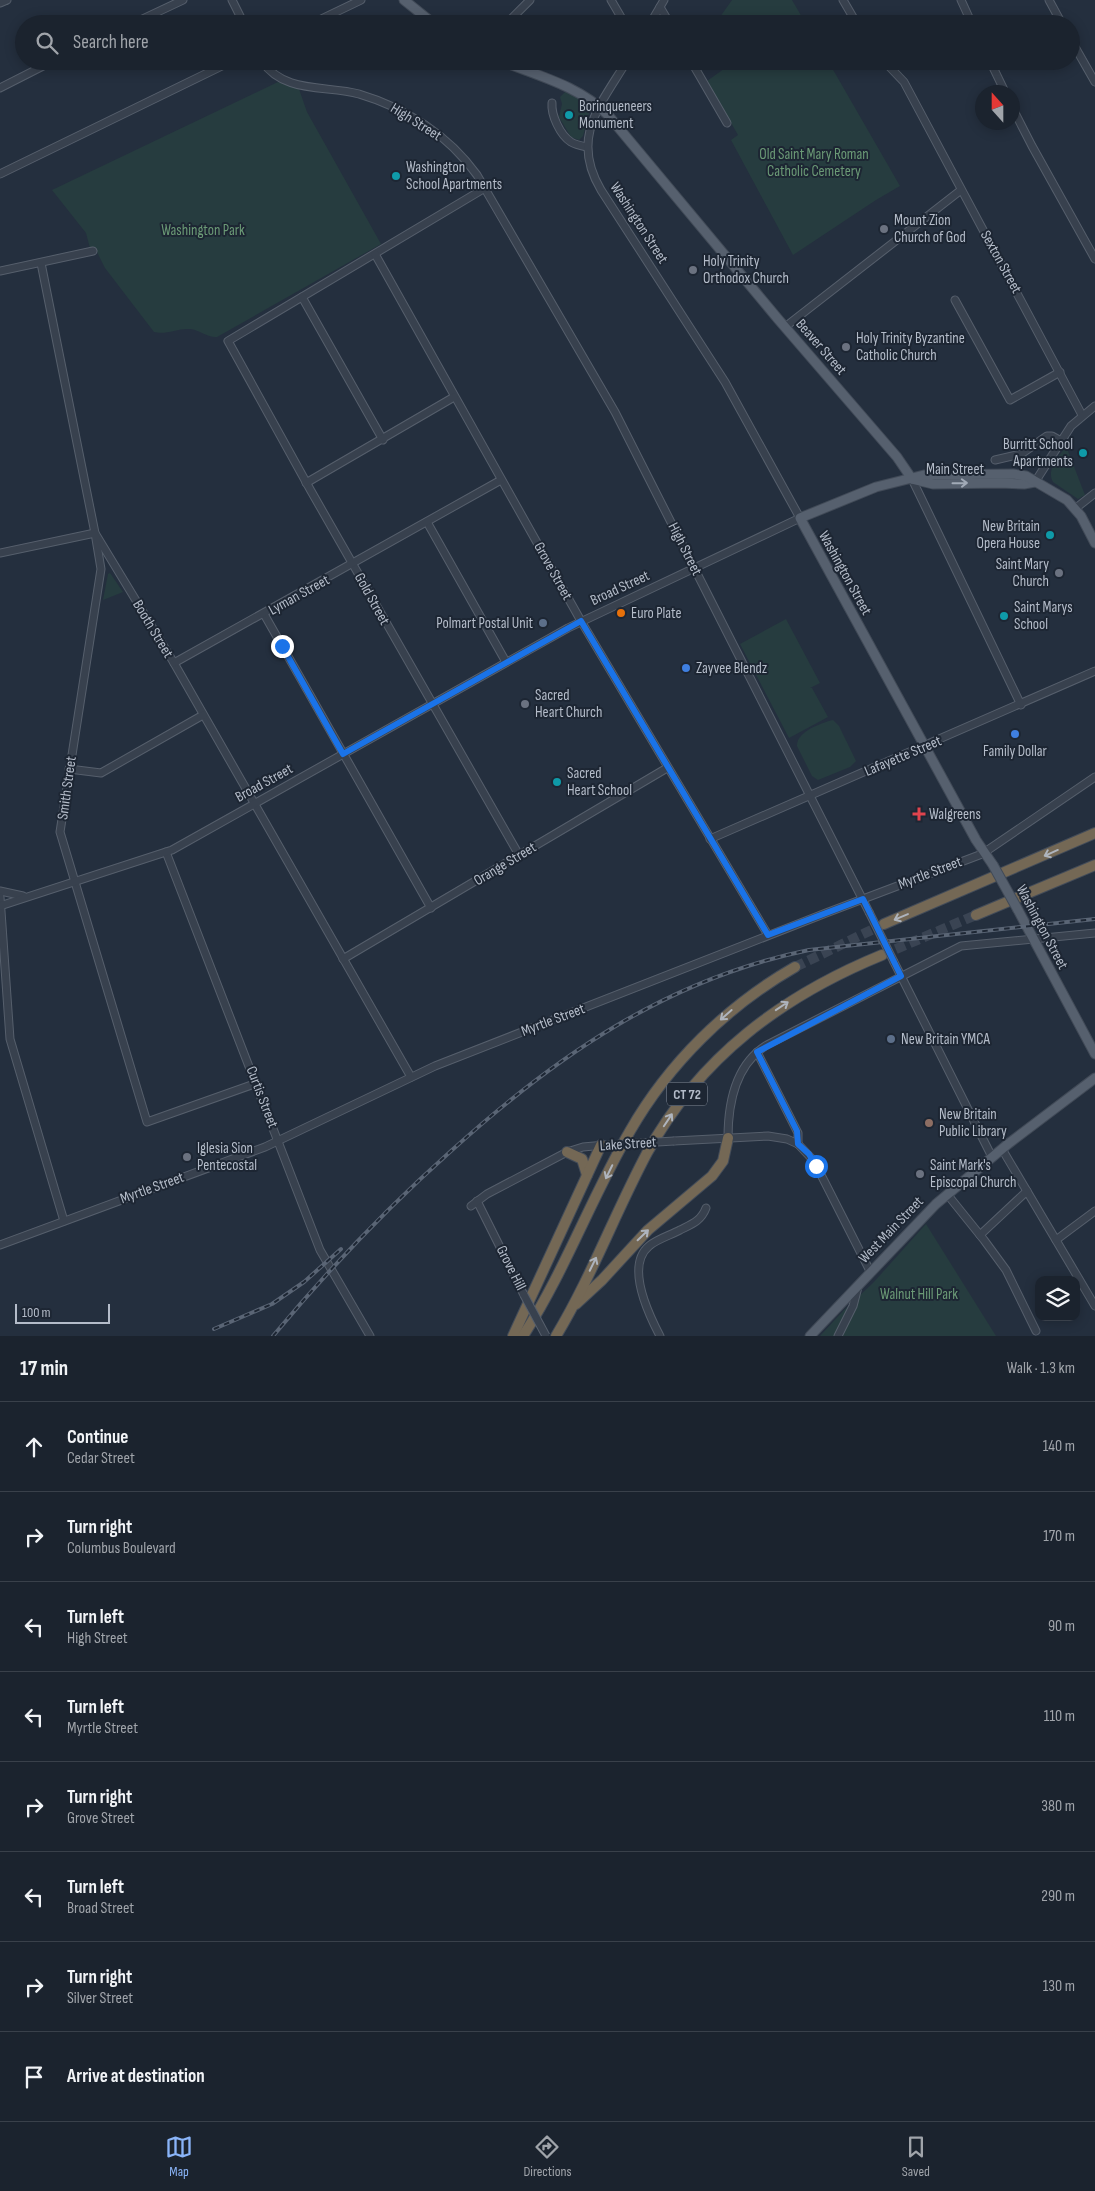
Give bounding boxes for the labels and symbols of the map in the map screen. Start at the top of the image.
north arrow [975,85,1020,130]
place label: Borinqueneers Monument [579,97,652,133]
street label: High Street [387,99,445,145]
marker: Borinqueneers Monument [563,109,575,121]
park label: Old Saint Mary Roman Catholic Cemetery [759,145,869,181]
place label: Washington School Apartments [406,158,502,194]
marker: Washington School Apartments [390,170,402,182]
street label: Washington Street [606,179,673,268]
place label: Mount Zion Church of God [894,211,966,247]
park label: Washington Park [161,221,245,240]
marker: Mount Zion Church of God [878,223,890,235]
street label: Sexton Street [976,227,1026,297]
place label: Holy Trinity Orthodox Church [703,252,789,288]
marker: Holy Trinity Orthodox Church [687,264,699,276]
street label: Beaver Street [791,315,851,379]
place label: Holy Trinity Byzantine Catholic Church [856,329,965,365]
marker: Holy Trinity Byzantine Catholic Church [840,341,852,353]
place label: Burritt School Apartments [1003,435,1073,471]
marker: Burritt School Apartments [1077,447,1089,459]
street label: Main Street [926,460,984,479]
one-way arrow [951,478,967,488]
place label: New Britain Opera House [977,517,1040,553]
street label: High Street [664,519,707,579]
street label: Washington Street [814,528,876,619]
marker: New Britain Opera House [1044,529,1056,541]
street label: Grove Street [529,539,577,604]
place label: Saint Mary Church [996,555,1049,591]
street label: Broad Street [587,566,653,610]
marker: Saint Mary Church [1053,567,1065,579]
street label: Lyman Street [265,570,333,620]
street label: Gold Street [350,570,394,629]
street label: Booth Street [128,597,178,662]
place label: Saint Marys School [1014,598,1073,634]
place label: Euro Plate [631,604,682,623]
marker: Euro Plate [615,607,627,619]
marker: Saint Marys School [998,610,1010,622]
place label: Polmart Postal Unit [436,614,533,633]
marker: Polmart Postal Unit [537,617,549,629]
route end [271,635,294,658]
place label: Zayvee Blendz [696,659,768,678]
marker: Zayvee Blendz [680,662,692,674]
place label: Sacred Heart Church [535,686,602,722]
marker: Sacred Heart Church [519,698,531,710]
marker: Family Dollar [1009,728,1021,740]
street label: Lafayette Street [862,731,945,781]
place label: Family Dollar [983,742,1048,761]
street label: Smith Street [53,755,81,821]
street label: Broad Street [232,759,297,807]
place label: Sacred Heart School [567,764,632,800]
marker: Sacred Heart School [551,776,563,788]
place label: Walgreens [929,805,981,824]
marker: Walgreens [913,808,925,820]
street label: Orange Street [470,838,540,890]
one-way arrow [1044,848,1059,858]
street label: Myrtle Street [895,852,965,894]
street label: Washington Street [1012,881,1072,973]
one-way arrow [894,913,909,923]
street label: Myrtle Street [518,999,588,1041]
one-way arrow [775,1000,789,1010]
one-way arrow [720,1009,733,1021]
place label: New Britain YMCA [901,1030,991,1049]
marker: New Britain YMCA [885,1033,897,1045]
street label: Curtis Street [242,1063,283,1131]
road number: CT 72 [667,1082,707,1106]
place label: New Britain Public Library [939,1105,1007,1141]
one-way arrow [663,1113,673,1127]
marker: New Britain Public Library [923,1117,935,1129]
street label: Lake Street [599,1133,657,1155]
place label: Iglesia Sion Pentecostal [197,1139,257,1175]
marker: Iglesia Sion Pentecostal [181,1151,193,1163]
route start [805,1155,828,1178]
place label: Saint Mark's Episcopal Church [930,1156,1016,1192]
one-way arrow [604,1164,613,1179]
street label: Myrtle Street [117,1168,187,1208]
marker: Saint Mark's Episcopal Church [914,1168,926,1180]
street label: West Main Street [854,1192,928,1267]
one-way arrow [637,1229,649,1241]
street label: Grove Hill [492,1242,530,1294]
one-way arrow [589,1257,598,1272]
park label: Walnut Hill Park [880,1285,958,1304]
scale bar [15,1301,110,1324]

